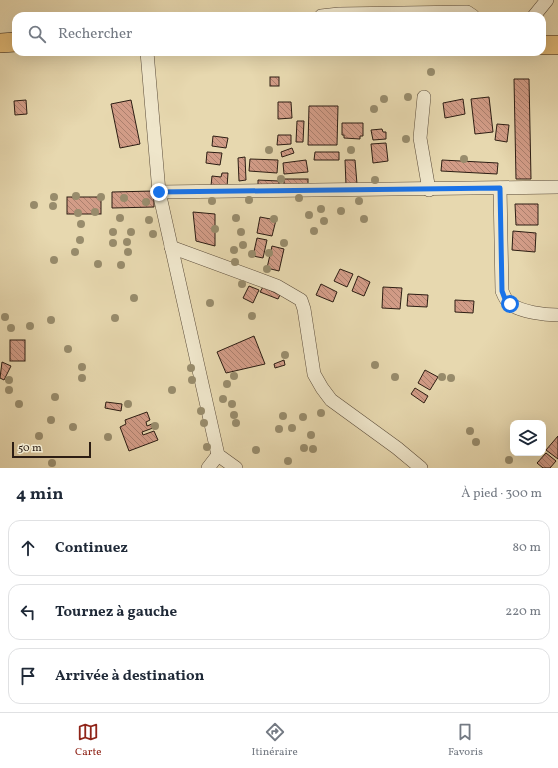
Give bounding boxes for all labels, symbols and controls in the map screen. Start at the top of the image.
search box [12,12,546,56]
icon: search [26,23,48,45]
text: Rechercher [58,24,132,45]
route end [150,183,168,201]
route start [501,295,519,313]
map controls [510,420,546,456]
button: layers [510,420,546,456]
scale bar [12,440,91,459]
text: 50 m [18,441,42,456]
text: 4 min [16,483,63,506]
text: À pied · 300 m [461,485,542,503]
icon: ahead [17,537,39,559]
text: Continuez [55,538,128,559]
text: 80 m [512,539,541,557]
icon: left [17,601,39,623]
text: Tournez à gauche [55,602,177,623]
text: 220 m [505,603,541,621]
icon: arrive [17,665,39,687]
text: Arrivée à destination [55,666,204,687]
tab: Carte [75,721,101,760]
tab: Itinéraire [252,721,298,760]
tab: Favoris [448,721,483,760]

